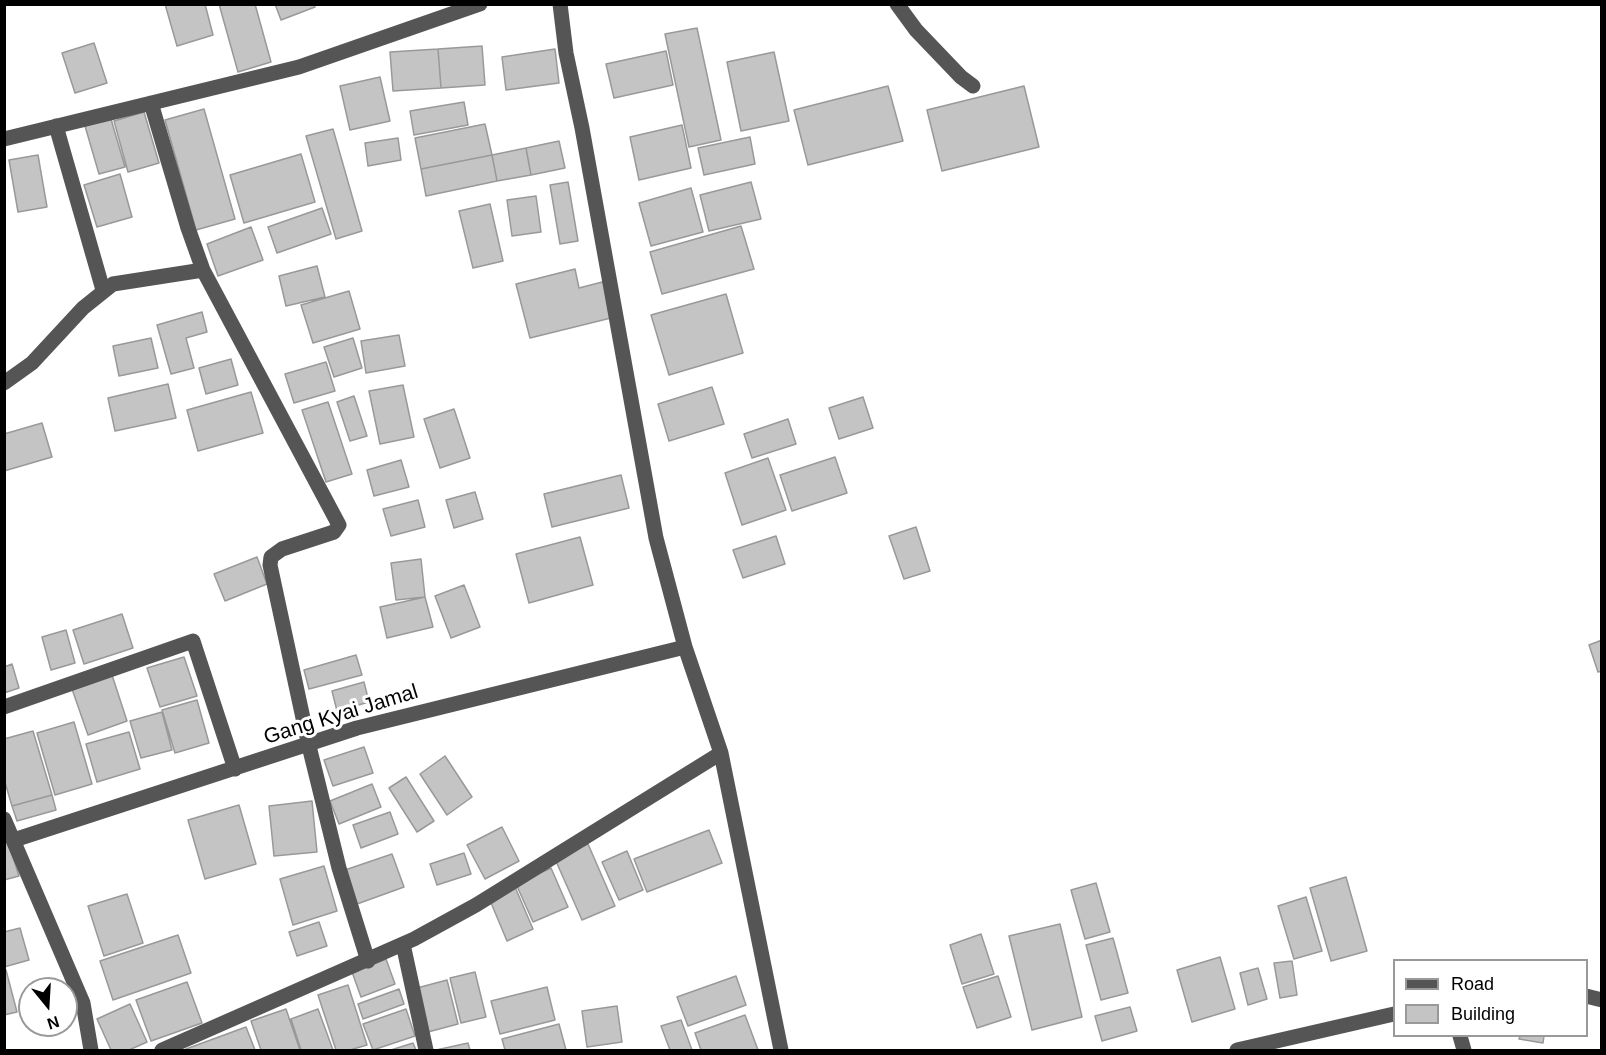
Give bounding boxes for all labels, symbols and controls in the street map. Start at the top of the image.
street label: Gang Kyai Jamal [261,680,421,750]
legend [1393,959,1588,1037]
text: Road [1451,974,1494,994]
north arrow [18,977,78,1037]
text: Building [1451,1004,1515,1024]
text: N [45,1013,61,1033]

